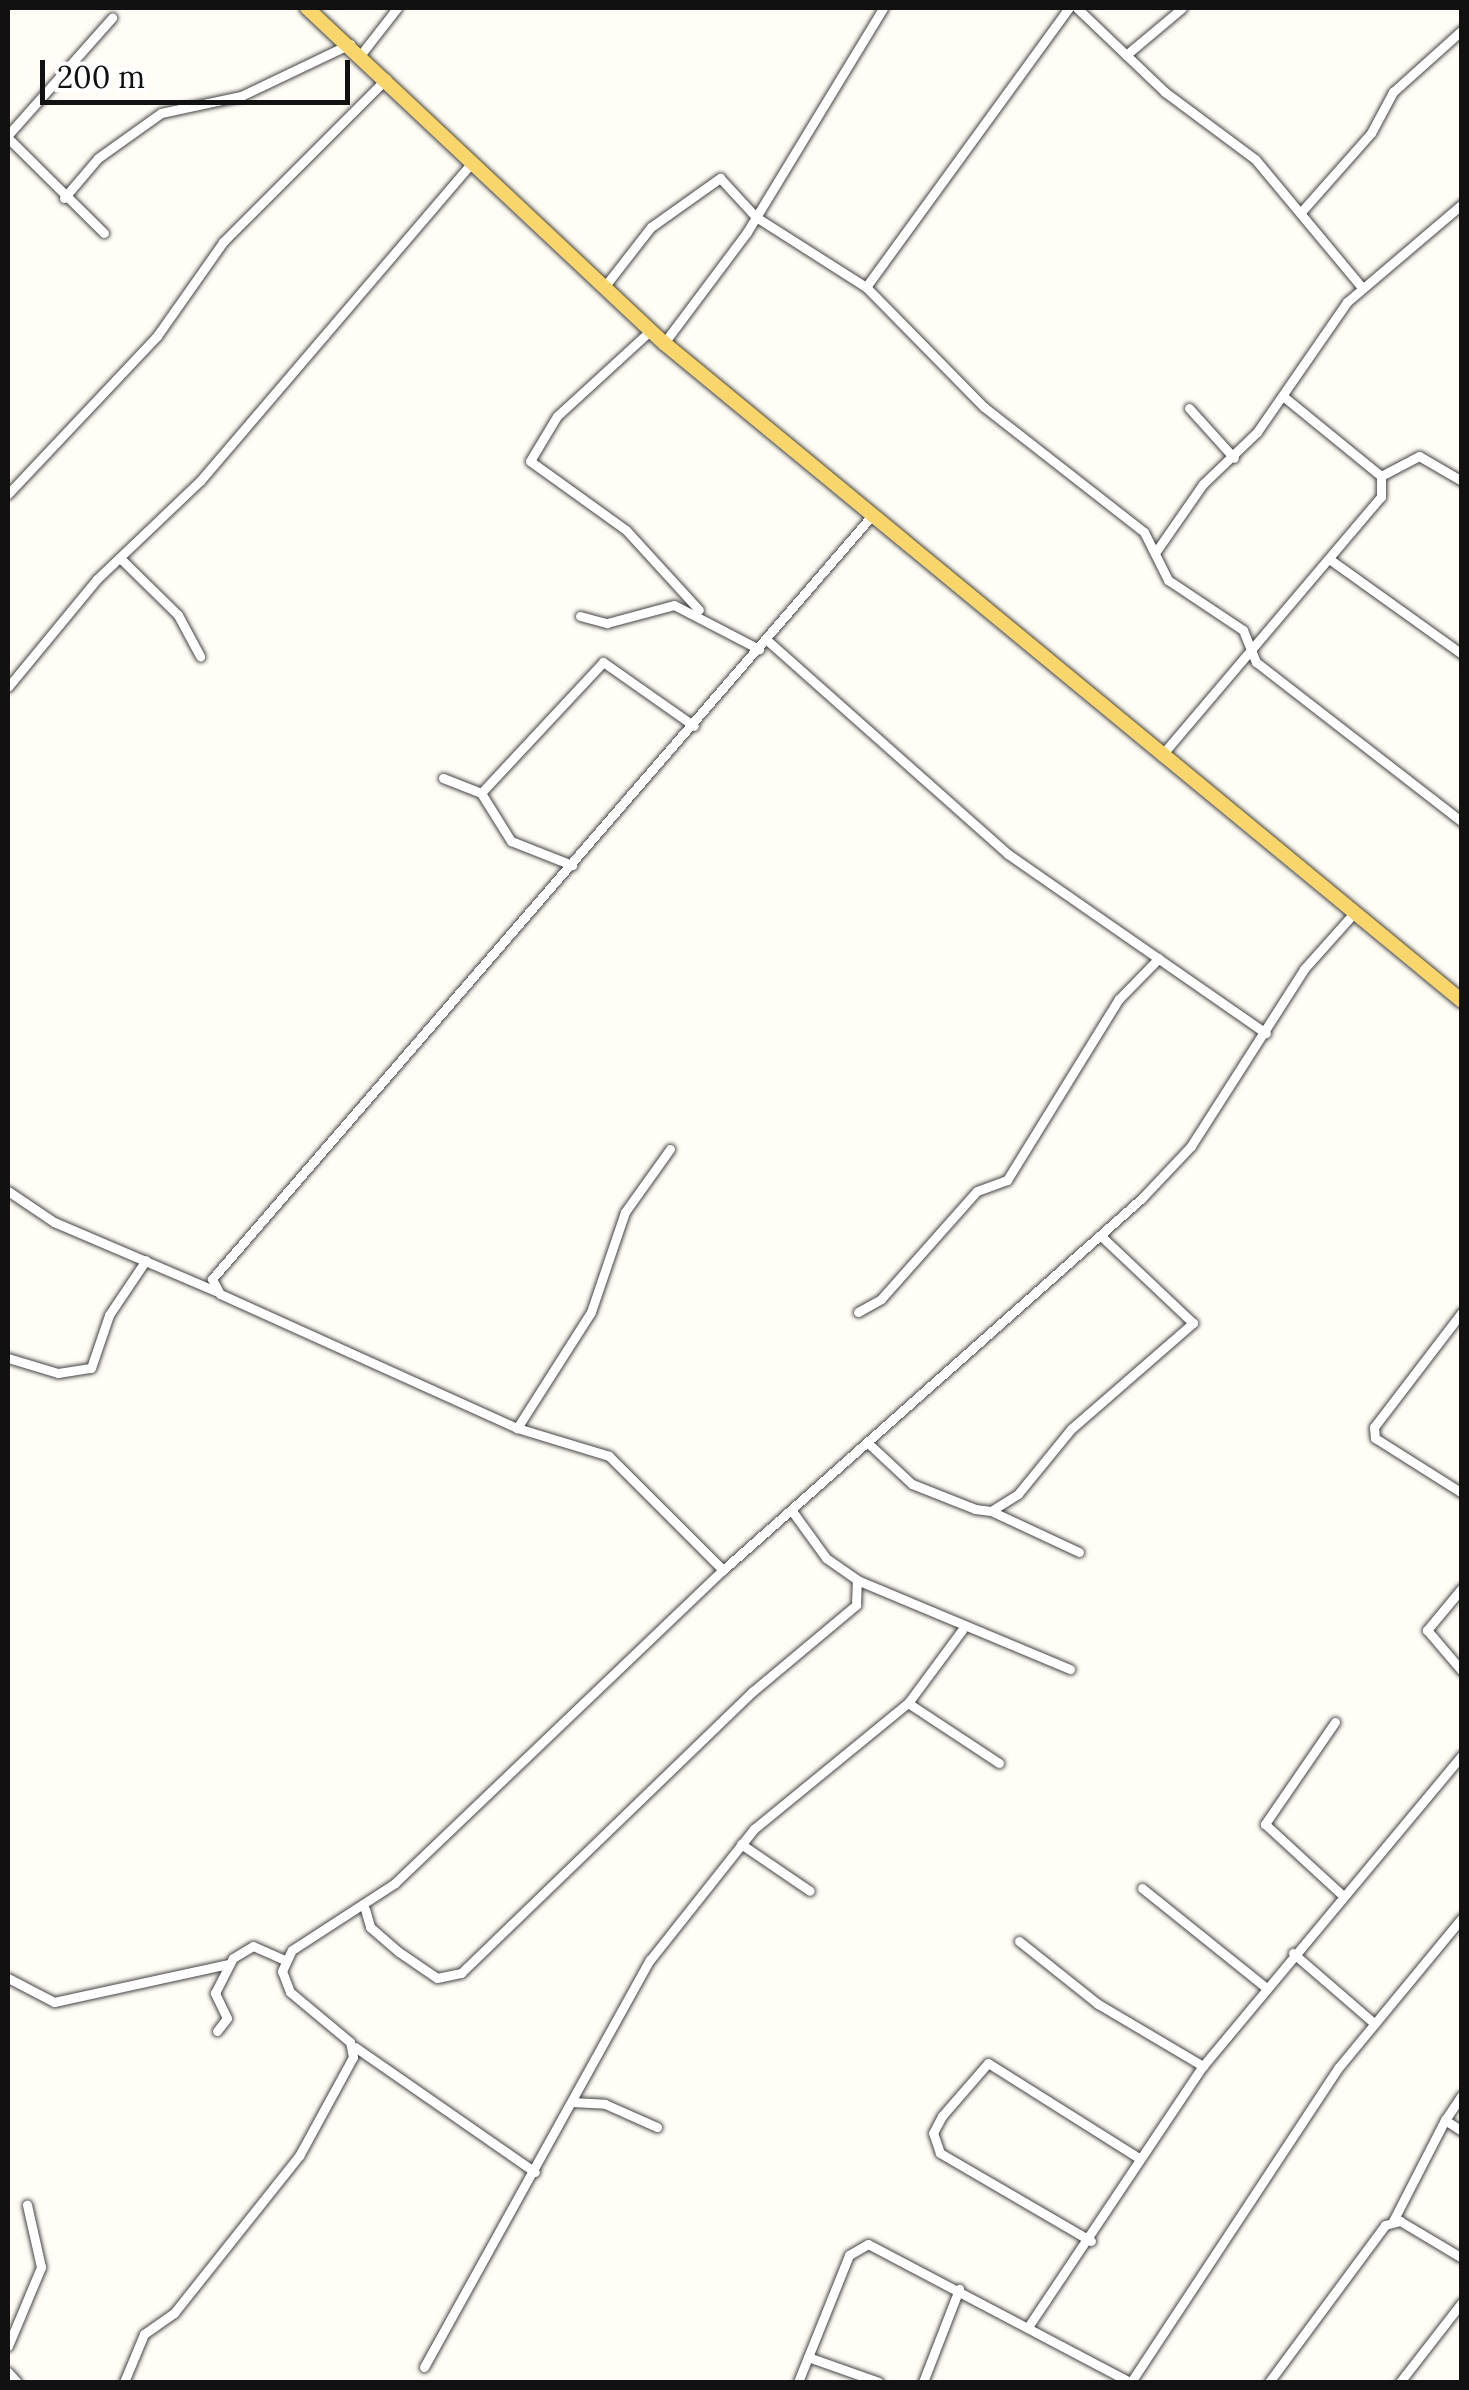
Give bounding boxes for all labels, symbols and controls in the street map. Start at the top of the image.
scale bar [45,40,355,102]
text: 200 m [57,58,145,96]

